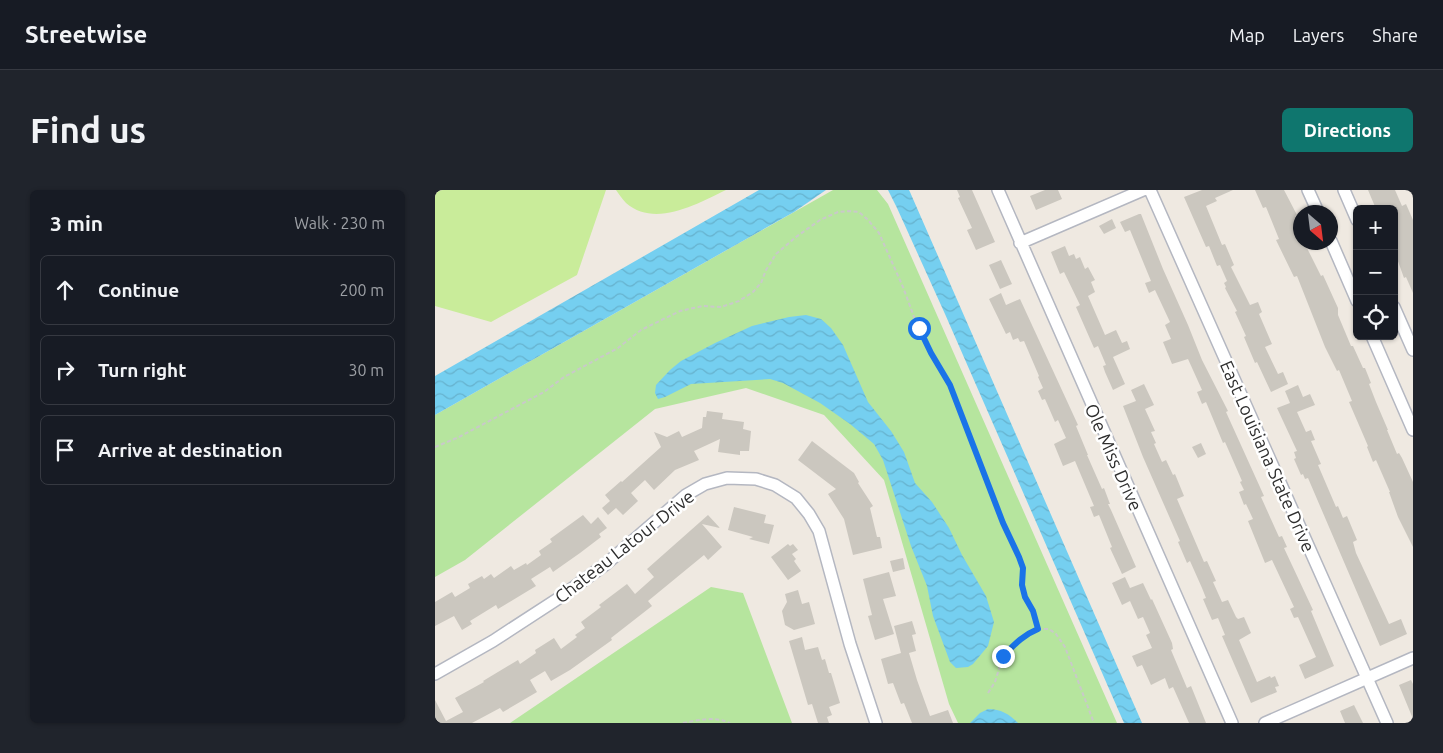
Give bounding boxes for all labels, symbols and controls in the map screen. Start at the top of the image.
text: Streetwise [25,21,147,48]
text: Map [1229,25,1265,45]
text: Layers [1293,25,1344,45]
text: Share [1372,25,1418,45]
button: Directions [1282,108,1413,152]
text: Find us [30,110,146,150]
north arrow [1293,205,1338,250]
map controls [1353,205,1398,340]
button: + [1353,205,1398,250]
text: 3 min [50,211,103,235]
text: Walk · 230 m [294,214,385,232]
button: − [1353,250,1398,295]
icon: ahead [51,276,79,304]
text: Continue [98,279,179,301]
text: 200 m [339,281,384,299]
button: locate [1353,295,1398,340]
route start [908,317,931,340]
icon: right [51,356,79,384]
street label: East Louisiana State Drive [1217,357,1319,555]
text: Turn right [98,359,186,381]
text: 30 m [348,361,384,379]
street label: Ole Miss Drive [1081,400,1147,514]
icon: arrive [51,436,79,464]
text: Arrive at destination [98,439,283,461]
street label: Chateau Latour Drive [550,485,698,607]
route end [992,645,1015,668]

